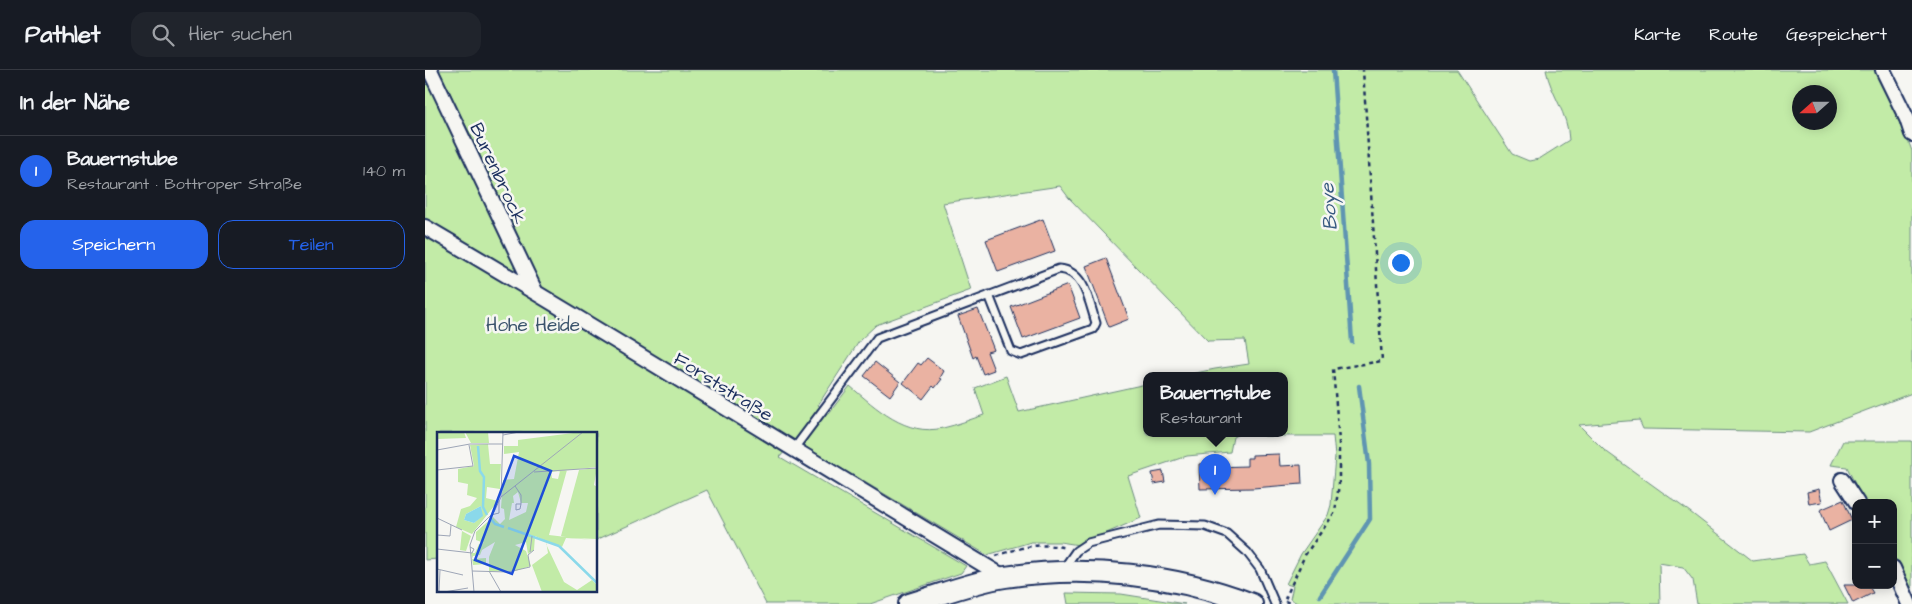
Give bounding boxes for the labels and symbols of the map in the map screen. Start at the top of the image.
north arrow [1792,85,1837,130]
street label: Burenbrock [462,119,533,229]
water label: Boye [1313,181,1346,231]
your location [1388,250,1414,276]
park label: Hohe Heide [486,312,580,339]
street label: Forststraße [668,346,778,429]
inset map [437,432,597,592]
pin: 1 [1199,454,1231,495]

